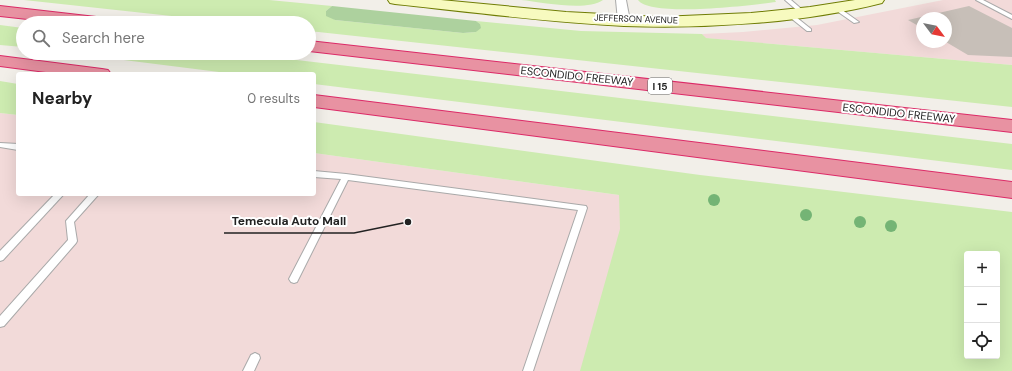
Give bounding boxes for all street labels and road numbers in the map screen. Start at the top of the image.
street label: JEFFERSON AVENUE [594,12,678,26]
street label: ESCONDIDO FREEWAY [520,63,635,89]
road number: I 15 [648,78,672,94]
street label: ESCONDIDO FREEWAY [842,100,957,126]

